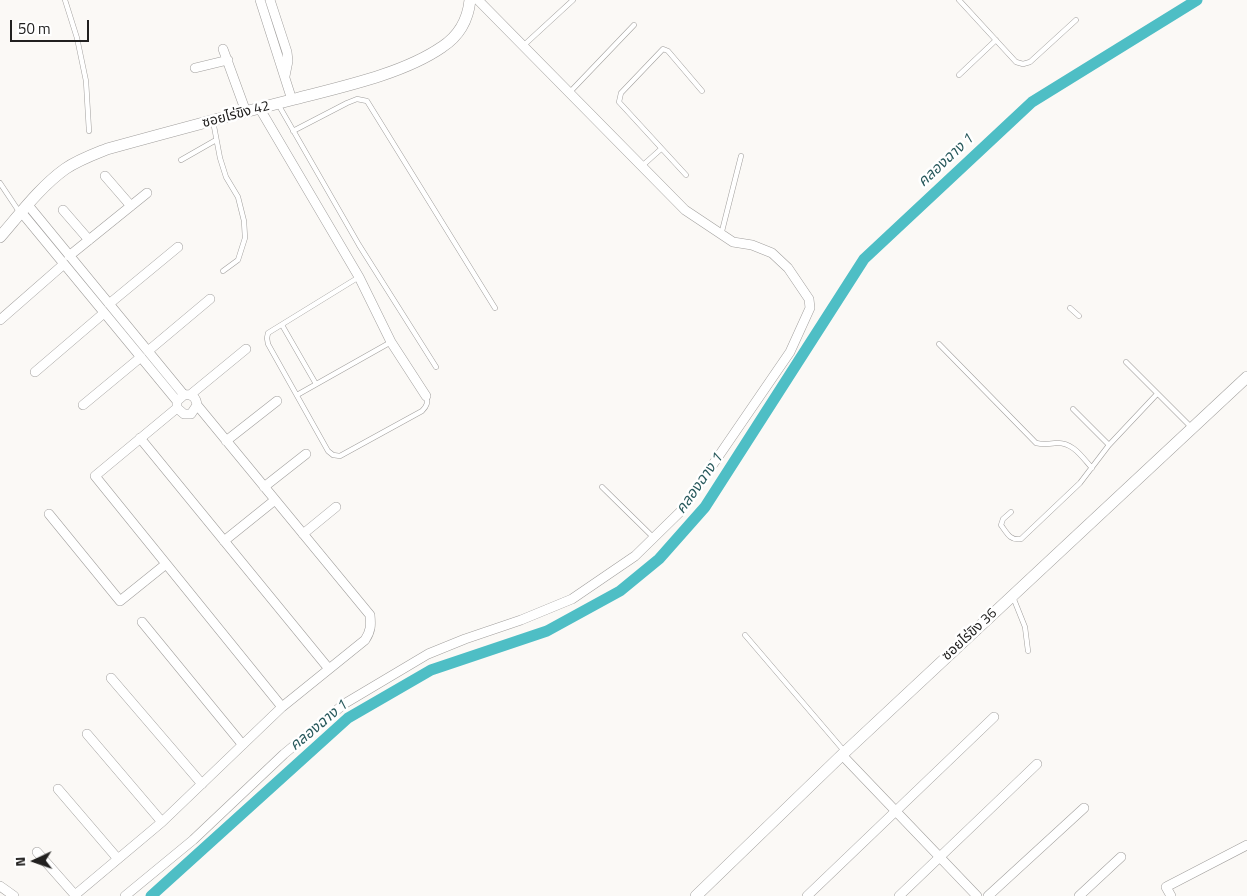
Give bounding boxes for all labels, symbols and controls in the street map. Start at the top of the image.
scale bar [12,10,91,42]
text: 50 m [18,17,51,40]
street label: ซอยไร่ขิง 42 [200,98,272,132]
water label: คลองฉาง 1 [915,131,977,191]
water label: คลองฉาง 1 [673,450,727,518]
street label: ซอยไร่ขิง 36 [939,605,1001,665]
water label: คลองฉาง 1 [287,697,351,755]
north arrow [10,836,60,886]
text: N [9,856,30,867]

